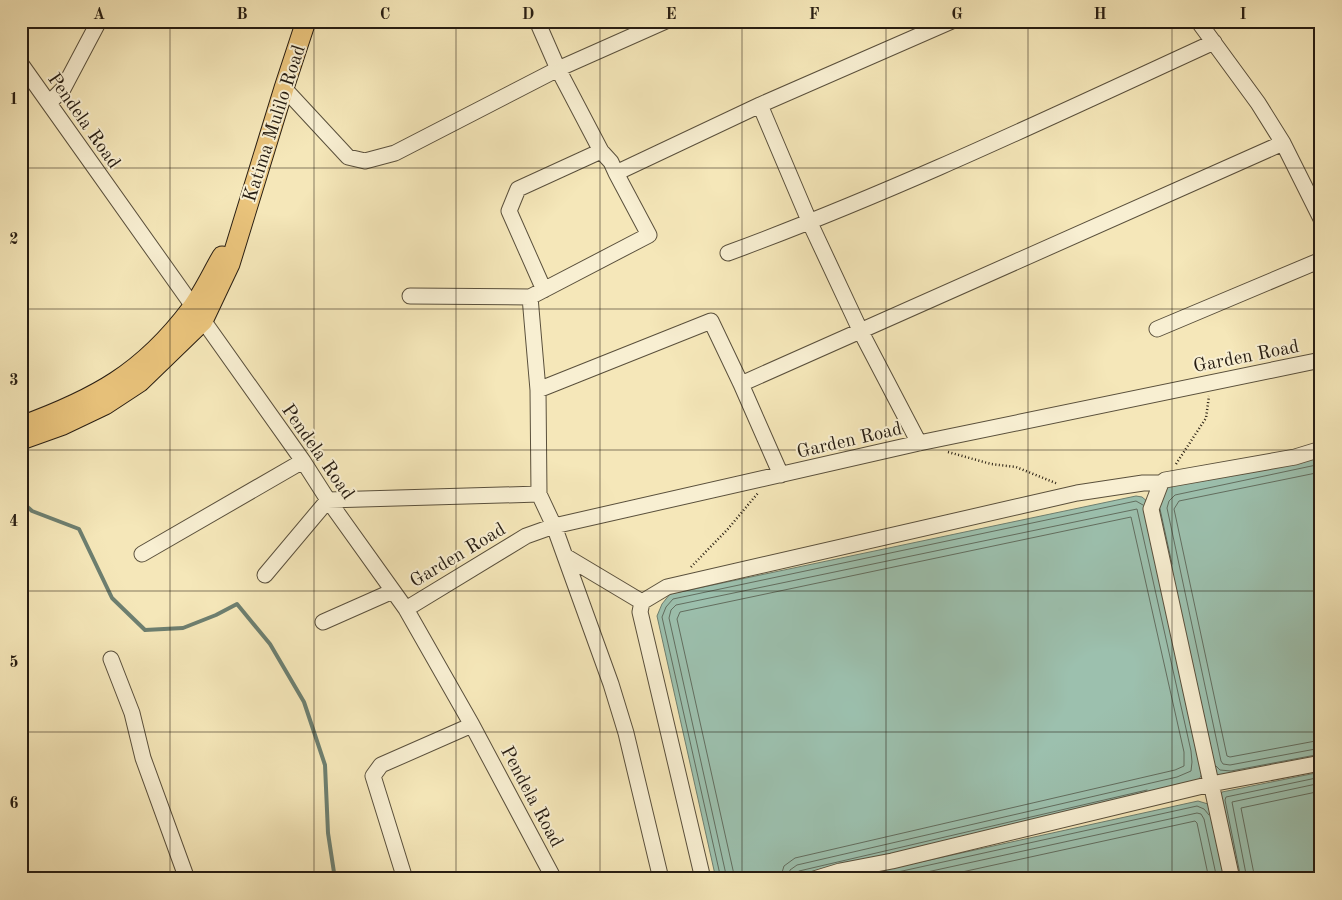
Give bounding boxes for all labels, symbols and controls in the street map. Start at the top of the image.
text: A [93,7,105,23]
text: B [236,7,248,23]
text: C [380,7,390,23]
text: D [522,7,534,23]
text: E [665,7,677,23]
text: F [809,7,820,23]
text: G [951,7,963,23]
text: H [1093,7,1107,23]
text: I [1239,7,1247,23]
street label: Katima Mulilo Road [241,43,310,205]
street label: Pendela Road [43,70,123,173]
text: 1 [9,92,19,108]
text: 2 [9,232,19,248]
street label: Garden Road [1192,338,1301,377]
text: 3 [9,373,19,389]
street label: Pendela Road [277,401,357,504]
street label: Garden Road [795,420,904,463]
text: 4 [9,514,19,530]
street label: Garden Road [407,520,509,592]
text: 5 [9,655,19,671]
street label: Pendela Road [496,743,565,851]
text: 6 [9,796,19,812]

